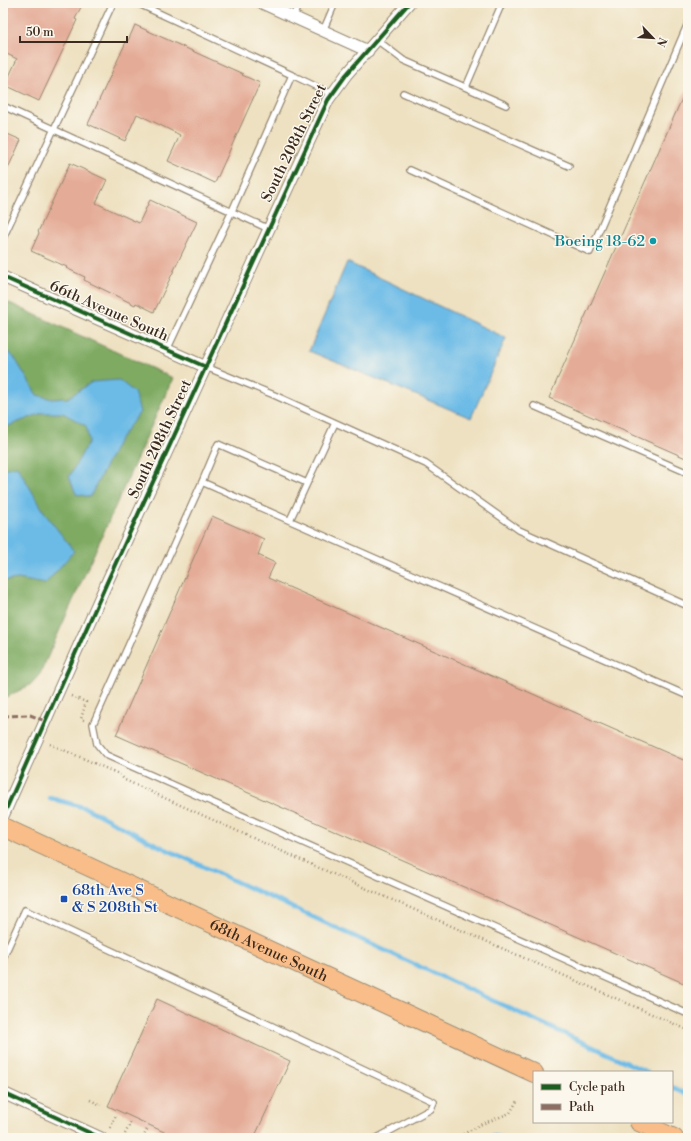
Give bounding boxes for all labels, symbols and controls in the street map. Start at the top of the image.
scale bar [20,18,127,44]
north arrow [633,18,673,58]
text: 50 m [26,25,54,40]
text: N [653,35,669,49]
street label: South 208th Street [257,80,331,205]
place label: Boeing 18-62 [554,232,645,251]
marker: Boeing 18-62 [648,236,658,246]
street label: 66th Avenue South [47,276,171,346]
street label: South 208th Street [124,376,196,502]
place label: 68th Ave S & S 208th St [72,881,159,917]
marker: 68th Ave S & S 208th St [59,894,69,904]
street label: 68th Avenue South [207,915,331,986]
legend [533,1071,673,1123]
text: Cycle path [569,1080,625,1095]
text: Path [569,1100,594,1115]

